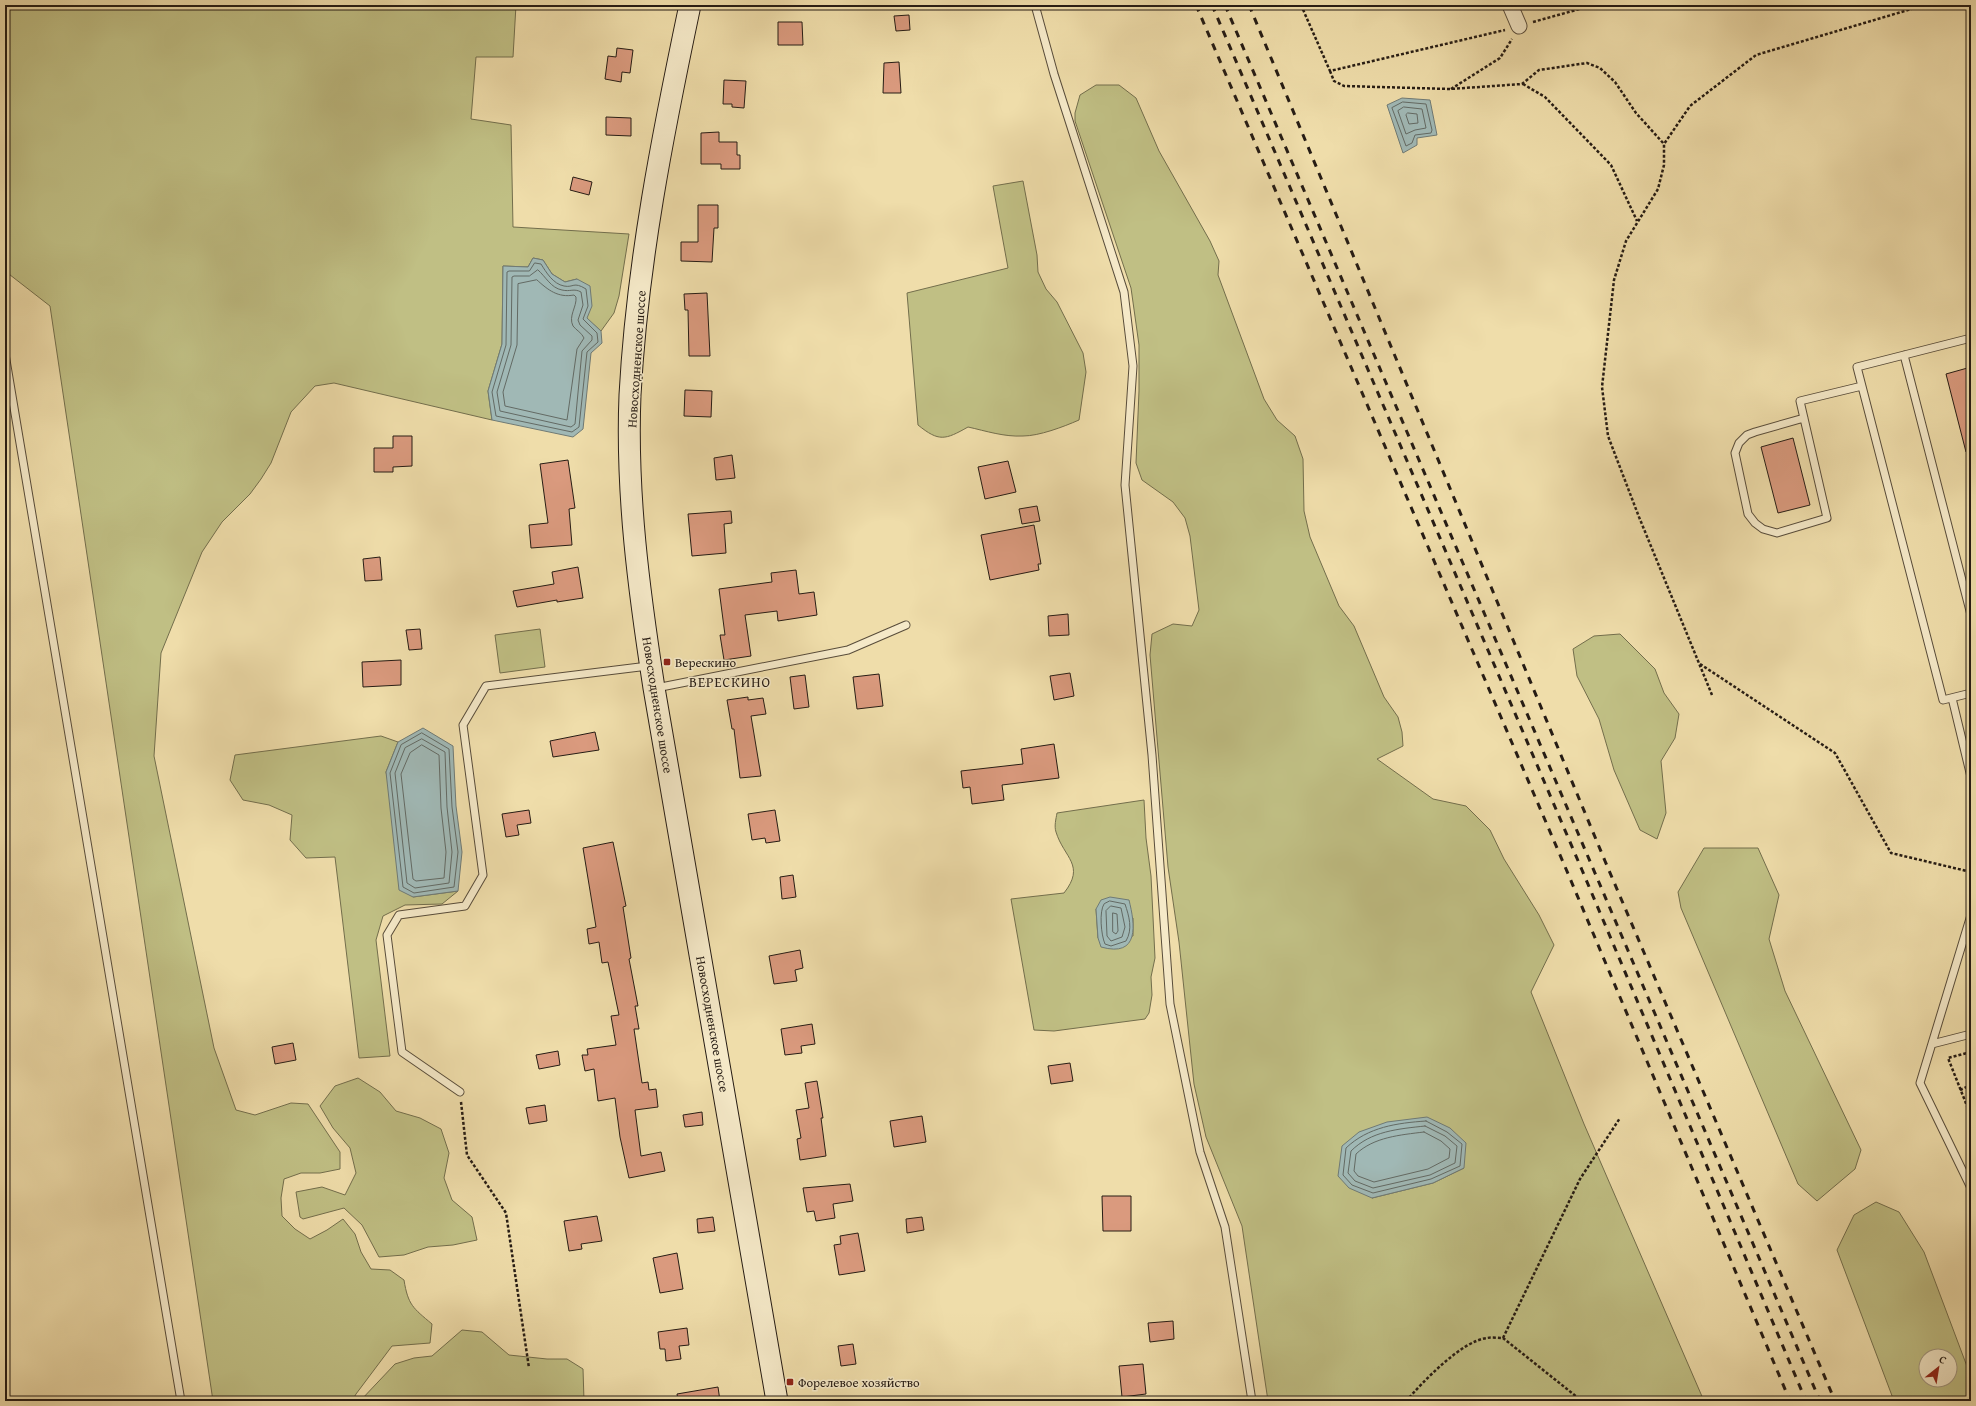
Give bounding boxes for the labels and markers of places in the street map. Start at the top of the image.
place label: Верескино [675,653,736,672]
marker: Верескино [662,657,672,667]
place label: Форелевое хозяйство [798,1373,920,1392]
marker: Форелевое хозяйство [785,1377,795,1387]

